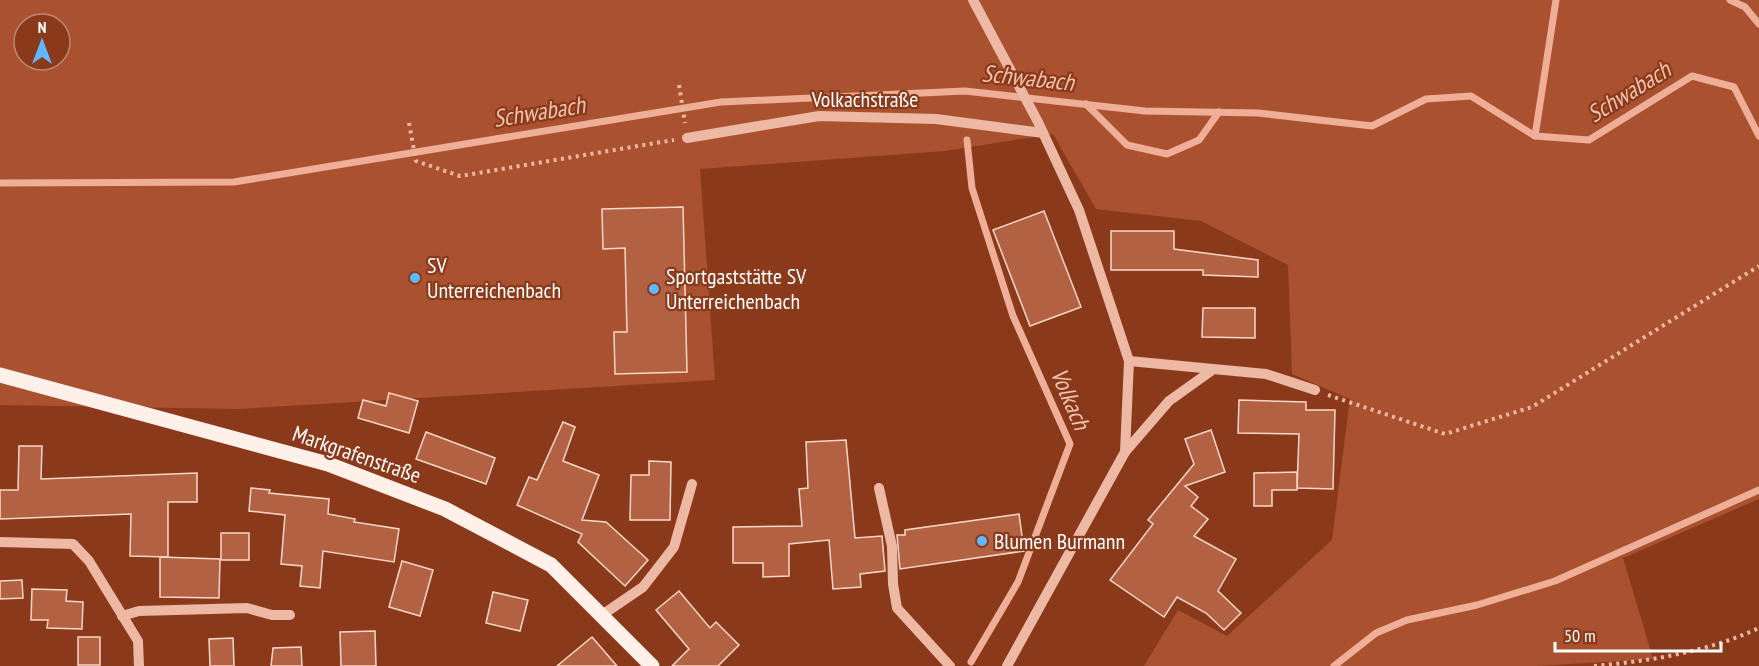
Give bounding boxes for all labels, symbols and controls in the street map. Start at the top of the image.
north arrow [12,12,72,72]
text: N [38,17,46,37]
water label: Schwabach [1581,53,1677,129]
water label: Schwabach [981,57,1077,98]
street label: Volkachstraße [811,85,918,113]
water label: Schwabach [491,89,588,134]
place label: SV Unterreichenbach [427,251,561,304]
place label: Sportgaststätte SV Unterreichenbach [666,262,807,315]
marker: SV Unterreichenbach [408,271,422,285]
marker: Sportgaststätte SV Unterreichenbach [647,282,661,296]
water label: Volkach [1044,363,1098,436]
street label: Markgrafenstraße [289,419,425,489]
place label: Blumen Burmann [994,527,1125,555]
marker: Blumen Burmann [975,534,989,548]
scale bar [1555,615,1722,653]
text: 50 m [1564,624,1596,647]

